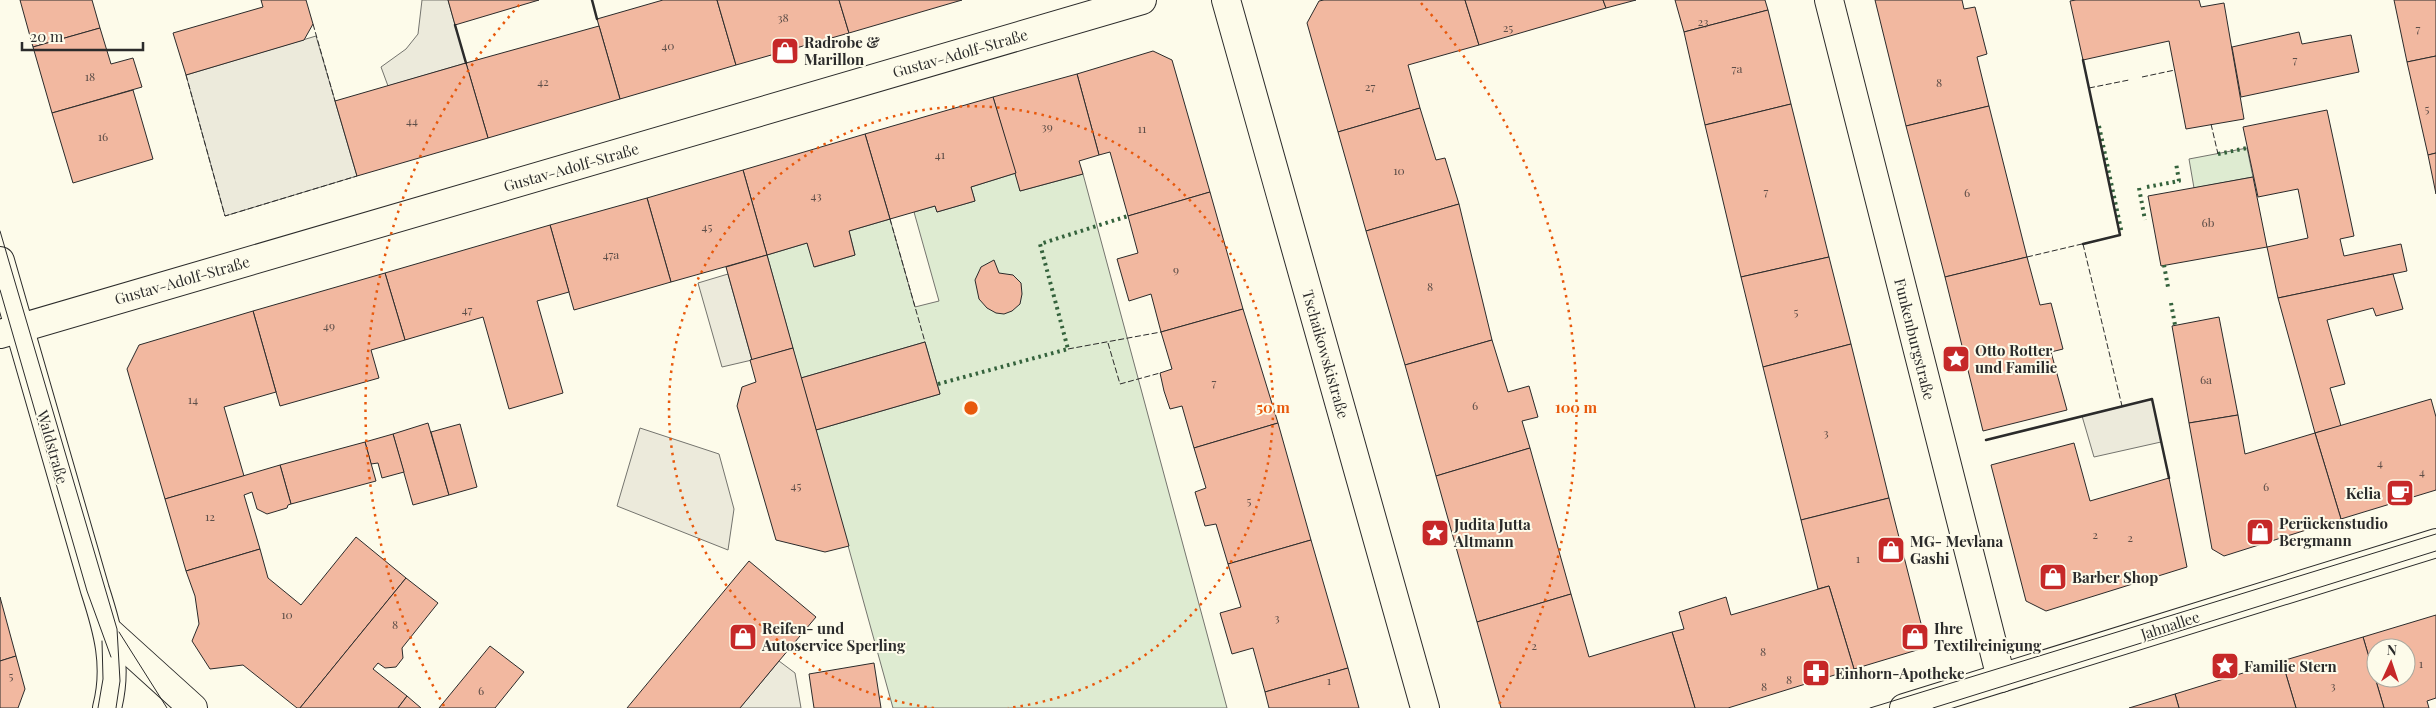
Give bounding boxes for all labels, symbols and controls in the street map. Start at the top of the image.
house number: 38 [777,9,789,25]
house number: 23 [1697,13,1709,29]
house number: 25 [1503,19,1513,35]
scale bar [22,20,144,52]
house number: 7 [2416,20,2421,36]
street label: Gustav-Adolf-Straße [890,24,1030,82]
text: 20 m [30,26,64,46]
place label: Radrobe & Marillon [804,32,880,69]
shop icon: Radrobe & Marillon [770,36,800,66]
house number: 40 [661,37,675,53]
house number: 7 [2293,51,2298,67]
house number: 7a [1732,60,1742,76]
house number: 18 [85,68,95,84]
house number: 42 [537,73,549,89]
house number: 8 [1936,74,1942,90]
house number: 27 [1365,78,1375,94]
house number: 5 [2425,100,2430,116]
house number: 44 [406,112,418,128]
house number: 39 [1041,118,1053,134]
house number: 11 [1138,120,1147,136]
house number: 16 [98,128,108,144]
street label: Gustav-Adolf-Straße [501,138,641,196]
house number: 41 [935,146,946,162]
house number: 10 [1393,162,1405,178]
house number: 7 [1764,183,1769,199]
house number: 6 [1964,184,1970,200]
house number: 43 [810,187,822,203]
house number: 6b [2202,214,2215,230]
house number: 45 [702,218,712,234]
house number: 47a [603,246,619,262]
street label: Gustav-Adolf-Straße [112,251,252,309]
house number: 9 [1173,261,1179,277]
street label: Funkenburgstraße [1890,276,1940,402]
house number: 8 [1427,278,1433,294]
street label: Tschaikowskistraße [1298,287,1354,421]
house number: 47 [462,301,472,317]
house number: 5 [1794,303,1799,319]
house number: 49 [323,317,335,333]
place label: Otto Rotter und Familie [1975,340,2058,377]
place icon: Otto Rotter und Familie [1941,344,1971,374]
house number: 6a [2200,371,2212,387]
house number: 7 [1212,374,1217,390]
house number: 14 [188,391,198,407]
text: 50 m [1256,397,1290,417]
house number: 6 [1472,397,1478,413]
text: 100 m [1555,397,1598,417]
centre of rings [962,399,980,417]
street label: Waldstraße [33,407,73,486]
house number: 3 [1823,424,1829,440]
house number: 4 [2377,454,2383,470]
house number: 4 [2419,463,2425,479]
house number: 45 [791,477,801,493]
house number: 6 [2263,478,2269,494]
cafe icon: Kelia [2385,478,2415,508]
place label: Kelia [2346,483,2381,503]
house number: 5 [1247,492,1252,508]
house number: 12 [205,508,215,524]
place label: Perückenstudio Bergmann [2279,513,2388,550]
place label: Judita Jutta Altmann [1453,514,1531,551]
shop icon: Perückenstudio Bergmann [2245,517,2275,547]
place icon: Judita Jutta Altmann [1420,518,1450,548]
house number: 2 [2092,526,2098,542]
house number: 2 [2127,529,2133,545]
place label: MG- Mevlana Gashi [1910,531,2003,568]
shop icon: MG- Mevlana Gashi [1876,535,1906,565]
house number: 1 [1856,550,1861,566]
shop icon: Barber Shop [2038,562,2068,592]
place label: Barber Shop [2072,567,2158,587]
house number: 10 [281,606,293,622]
street label: Jahnallee [2137,606,2202,644]
house number: 3 [1274,609,1280,625]
house number: 8 [392,616,398,632]
place label: Reifen- und Autoservice Sperling [761,618,906,655]
place label: Ihre Textilreinigung [1934,618,2042,655]
shop icon: Reifen- und Autoservice Sperling [728,622,758,652]
shop icon: Ihre Textilreinigung [1900,622,1930,652]
house number: 2 [1531,637,1537,653]
north arrow [2366,638,2416,688]
text: N [2386,640,2397,659]
house number: 8 [1760,643,1766,659]
place icon: Familie Stern [2210,651,2240,681]
house number: 1 [2419,655,2424,671]
place label: Familie Stern [2244,656,2338,676]
pharmacy icon: Einhorn-Apotheke [1801,658,1831,688]
place label: Einhorn-Apotheke [1835,663,1965,683]
house number: 5 [9,667,14,683]
house number: 8 [1786,671,1792,687]
house number: 1 [1327,672,1332,688]
house number: 3 [2330,677,2336,693]
house number: 8 [1761,678,1767,694]
house number: 6 [478,682,484,698]

